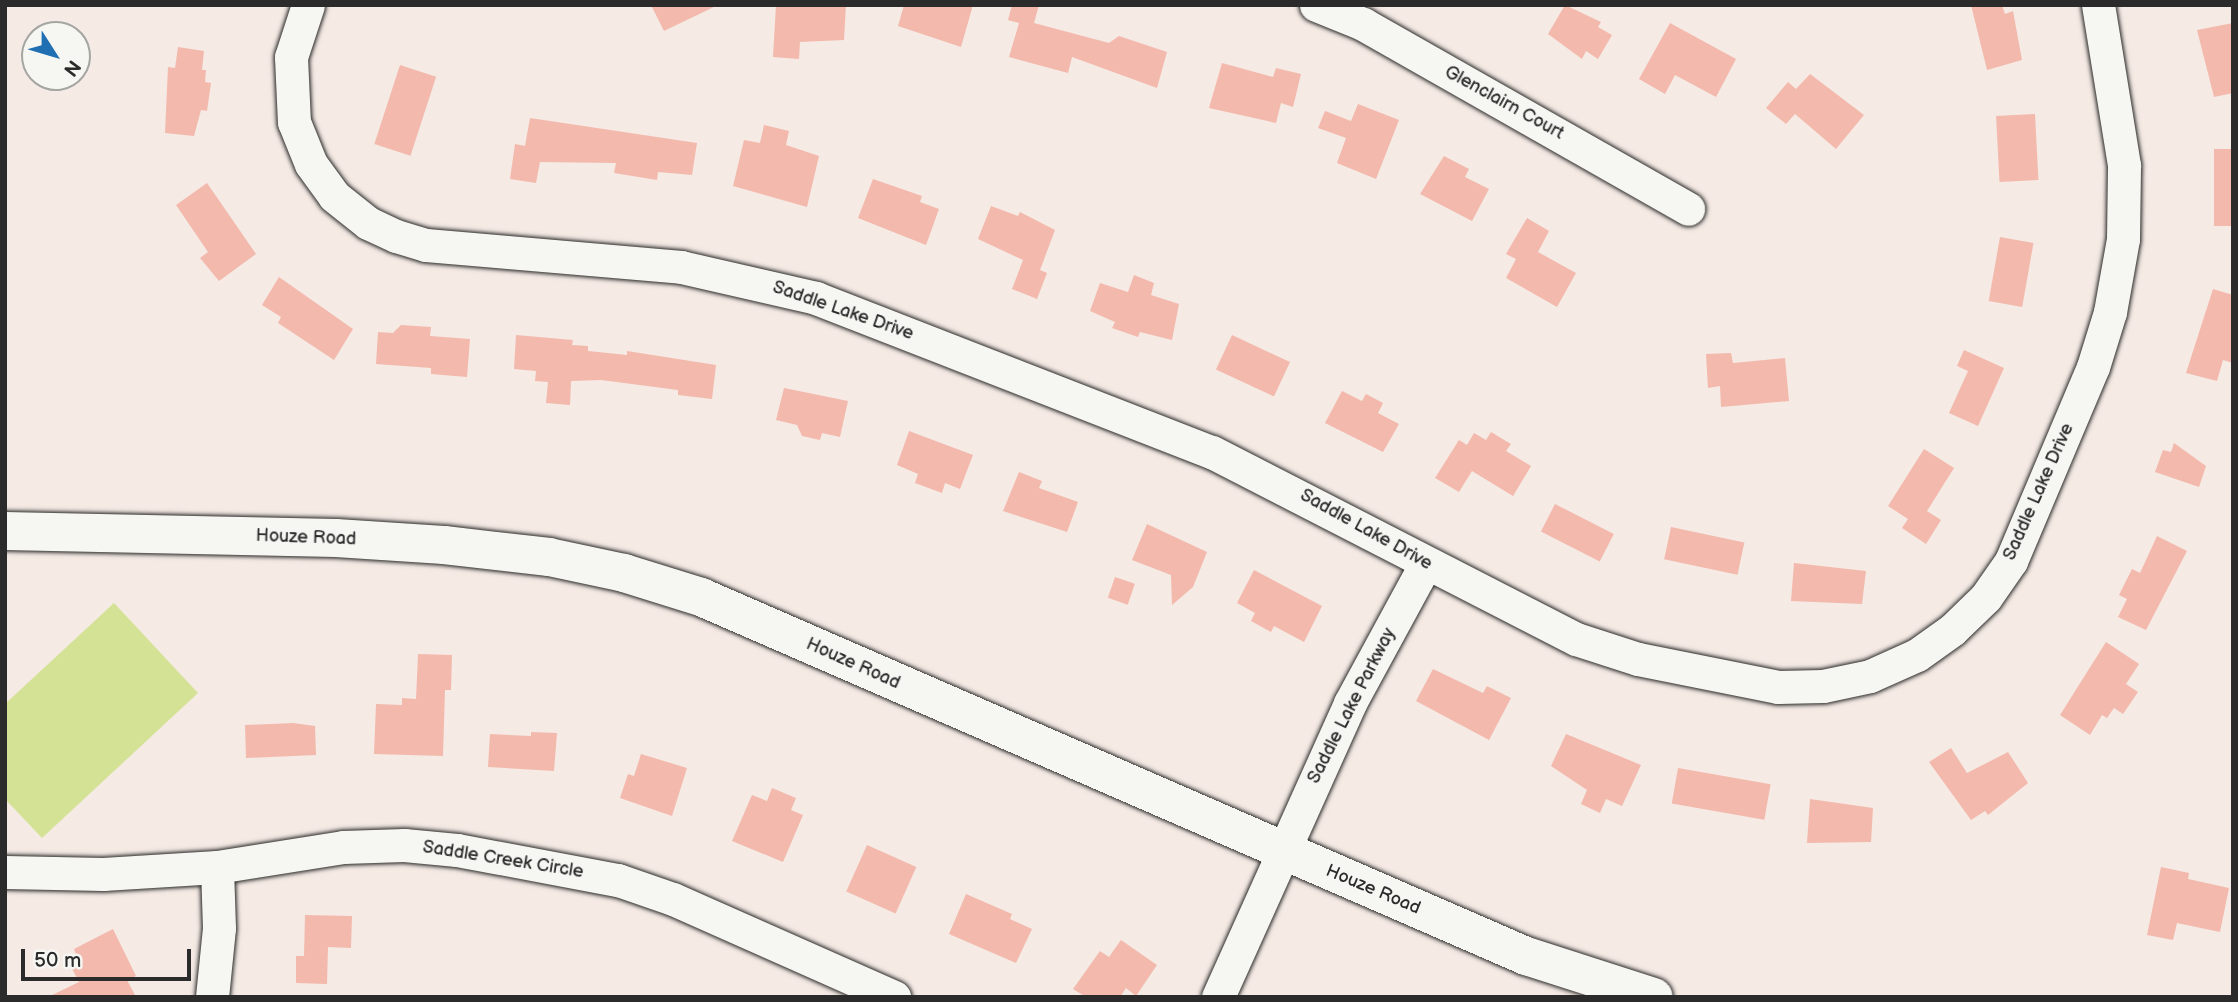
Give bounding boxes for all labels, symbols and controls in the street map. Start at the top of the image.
north arrow [21,21,91,91]
text: N [58,55,85,80]
street label: Glenclairn Court [1441,61,1567,145]
street label: Saddle Lake Drive [770,277,916,345]
street label: Saddle Lake Drive [1999,420,2079,564]
street label: Saddle Lake Drive [1296,485,1436,575]
street label: Houze Road [255,525,357,551]
street label: Saddle Lake Parkway [1303,625,1401,787]
street label: Houze Road [803,634,903,694]
street label: Saddle Creek Circle [421,837,585,883]
street label: Houze Road [1322,860,1424,920]
scale bar [24,936,194,980]
text: 50 m [34,948,81,973]

